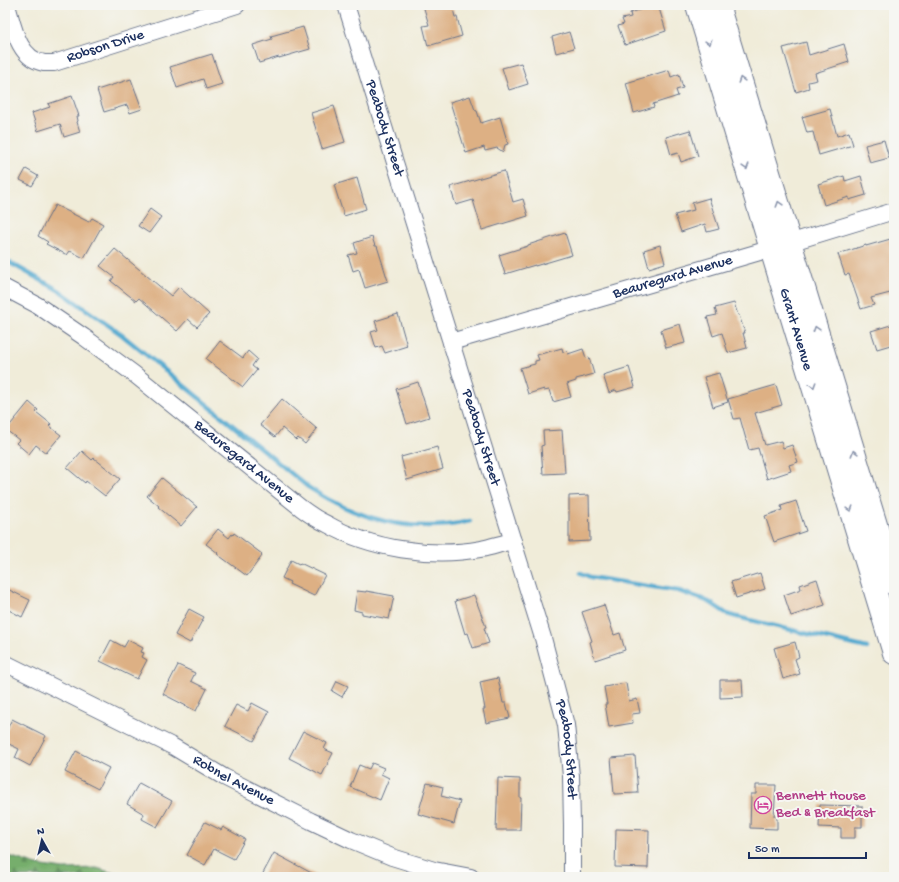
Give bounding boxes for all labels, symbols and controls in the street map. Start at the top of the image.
street label: Robson Drive [65,26,147,67]
one-way arrow [704,39,713,46]
street label: Peabody Street [361,77,408,180]
one-way arrow [737,77,746,84]
one-way arrow [741,163,750,170]
one-way arrow [775,201,784,208]
street label: Beauregard Avenue [610,251,735,304]
street label: Grant Avenue [774,286,817,373]
one-way arrow [812,325,821,332]
one-way arrow [808,381,817,388]
street label: Peabody Street [457,386,505,490]
street label: Beauregard Avenue [189,416,298,508]
one-way arrow [850,450,859,457]
one-way arrow [845,506,854,513]
street label: Peabody Street [550,697,581,801]
street label: Robnel Avenue [189,751,278,810]
place label: Bennett House Bed & Breakfast [775,787,876,822]
hotel icon: Bennett House Bed & Breakfast [753,795,773,815]
north arrow [22,820,62,860]
text: N [36,826,45,839]
scale bar [749,834,866,860]
text: 50 m [755,843,780,857]

